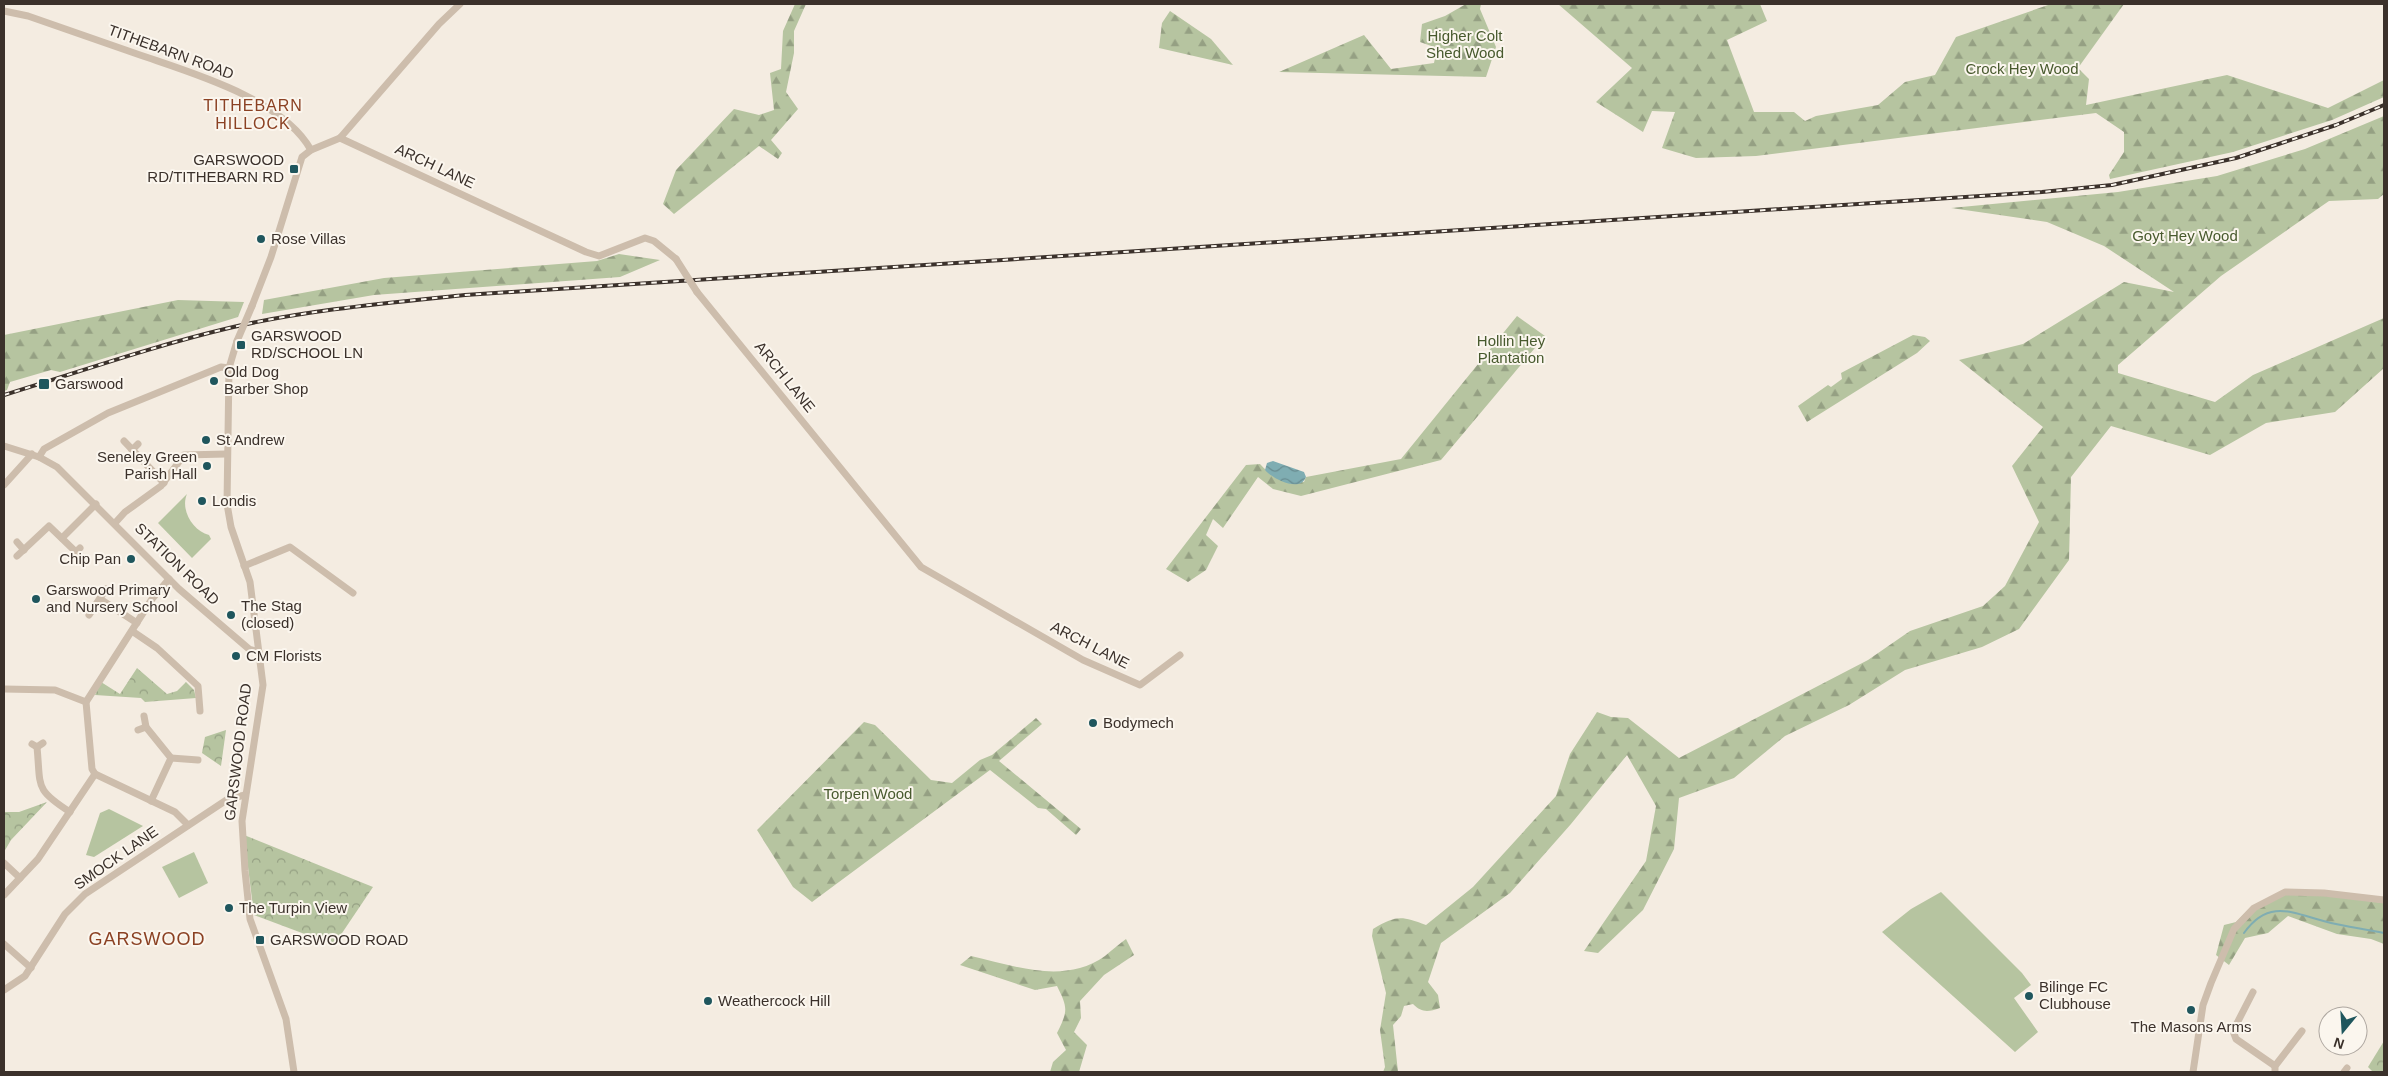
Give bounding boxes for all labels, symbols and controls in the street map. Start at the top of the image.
street label: TITHEBARN ROAD [106,21,236,82]
park label: Higher Colt Shed Wood [1426,27,1504,61]
park label: Crock Hey Wood [1965,60,2079,77]
district label: TITHEBARN HILLOCK [203,97,303,132]
street label: ARCH LANE [393,140,478,191]
place label: GARSWOOD RD/TITHEBARN RD [147,151,284,185]
marker: GARSWOOD RD/TITHEBARN RD [288,163,300,175]
park label: Goyt Hey Wood [2132,227,2238,244]
place label: Rose Villas [271,230,346,247]
marker: Rose Villas [255,233,267,245]
place label: GARSWOOD RD/SCHOOL LN [251,327,363,361]
park label: Hollin Hey Plantation [1477,332,1546,366]
street label: ARCH LANE [752,338,819,415]
marker: GARSWOOD RD/SCHOOL LN [235,339,247,351]
place label: Old Dog Barber Shop [224,363,308,397]
place label: Garswood [55,375,123,392]
marker: Old Dog Barber Shop [208,375,220,387]
marker: Garswood [37,377,51,391]
place label: St Andrew [216,431,285,448]
marker: St Andrew [200,434,212,446]
place label: Seneley Green Parish Hall [97,448,197,482]
marker: Seneley Green Parish Hall [201,460,213,472]
place label: Londis [212,492,256,509]
marker: Londis [196,495,208,507]
street label: STATION ROAD [132,519,223,608]
place label: Chip Pan [59,550,121,567]
marker: Chip Pan [125,553,137,565]
place label: Garswood Primary and Nursery School [46,581,178,615]
marker: Garswood Primary and Nursery School [30,593,42,605]
place label: The Stag (closed) [241,597,302,631]
marker: The Stag (closed) [225,609,237,621]
street label: ARCH LANE [1048,617,1132,672]
place label: CM Florists [246,647,322,664]
marker: CM Florists [230,650,242,662]
street label: GARSWOOD ROAD [221,682,254,822]
place label: Bodymech [1103,714,1174,731]
marker: Bodymech [1087,717,1099,729]
park label: Torpen Wood [824,785,912,802]
street label: SMOCK LANE [71,822,161,893]
place label: The Turpin View [239,899,347,916]
marker: The Turpin View [223,902,235,914]
district label: GARSWOOD [88,929,206,949]
place label: GARSWOOD ROAD [270,931,409,948]
marker: GARSWOOD ROAD [254,934,266,946]
place label: Bilinge FC Clubhouse [2039,978,2111,1012]
marker: Bilinge FC Clubhouse [2023,990,2035,1002]
place label: Weathercock Hill [718,992,830,1009]
marker: Weathercock Hill [702,995,714,1007]
marker: The Masons Arms [2185,1004,2197,1016]
north arrow [2318,1006,2368,1056]
place label: The Masons Arms [2131,1018,2251,1035]
text: N [2332,1034,2346,1053]

